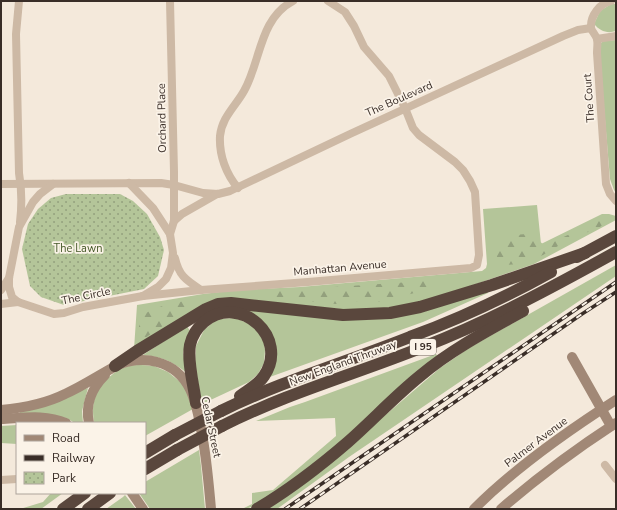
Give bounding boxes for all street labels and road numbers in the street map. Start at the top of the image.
street label: The Court [580,73,598,123]
street label: The Boulevard [363,78,435,120]
street label: Orchard Place [154,83,170,153]
street label: Manhattan Avenue [293,256,387,280]
street label: The Circle [60,283,112,308]
street label: New England Thruway [287,336,399,389]
road number: I 95 [410,339,436,355]
street label: Cedar Street [197,395,225,459]
street label: Palmer Avenue [501,413,571,471]

